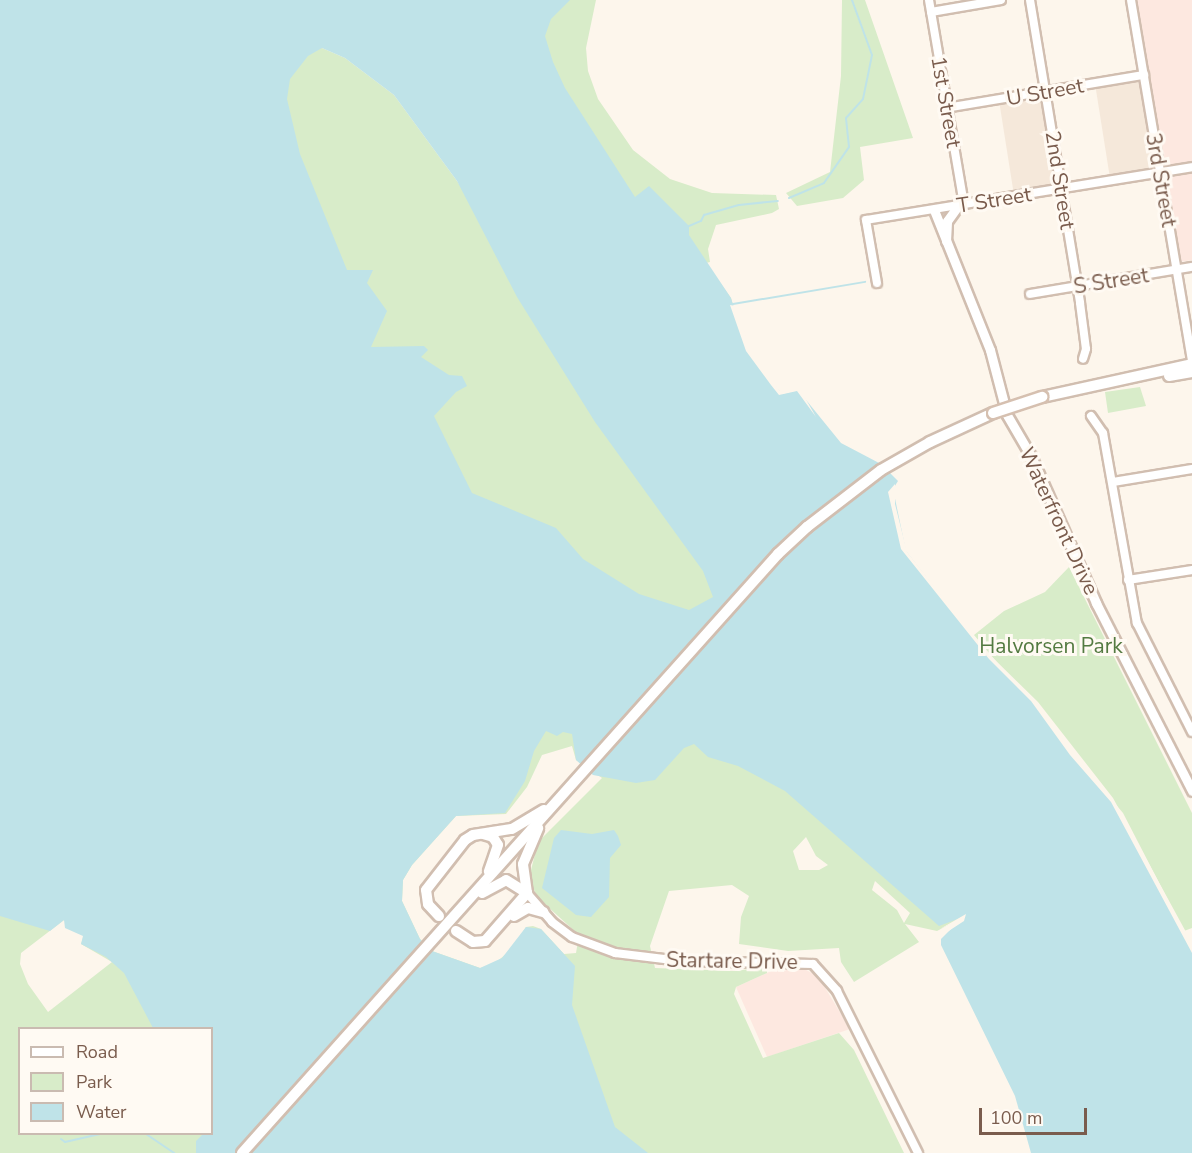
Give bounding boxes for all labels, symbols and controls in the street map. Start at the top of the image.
street label: 1st Street [926,54,966,150]
street label: U Street [1004,73,1086,111]
street label: 2nd Street [1040,129,1080,231]
street label: 3rd Street [1140,131,1182,229]
street label: T Street [955,182,1033,218]
street label: S Street [1072,263,1150,299]
street label: Waterfront Drive [1014,443,1104,599]
park label: Halvorsen Park [979,633,1123,659]
street label: Startare Drive [666,947,798,975]
legend [18,1027,213,1135]
text: Road [76,1040,118,1064]
text: Park [76,1070,112,1094]
scale bar [982,1096,1090,1134]
text: Water [76,1100,127,1124]
text: 100 m [990,1106,1042,1130]

